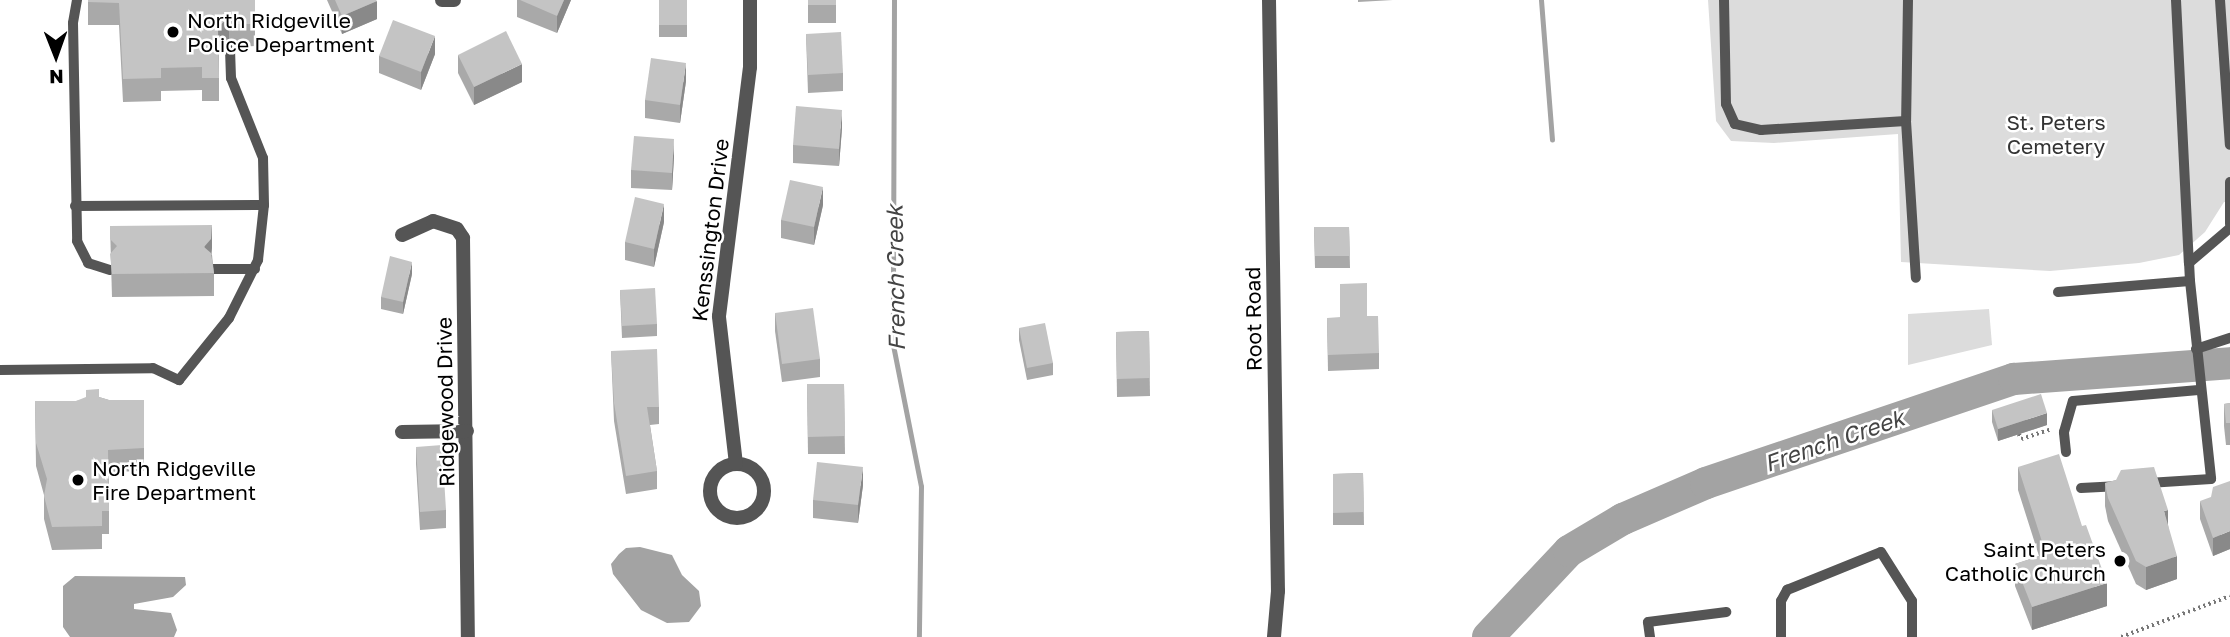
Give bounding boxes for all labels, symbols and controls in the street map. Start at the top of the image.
place label: North Ridgeville Police Department [187,7,375,57]
north arrow [21,21,91,91]
marker: North Ridgeville Police Department [165,24,181,40]
text: N [49,66,64,89]
park label: St. Peters Cemetery [2006,109,2106,159]
street label: Kenssington Drive [686,137,734,323]
water label: French Creek [880,205,910,351]
street label: Root Road [1239,267,1267,371]
street label: Ridgewood Drive [431,317,459,487]
water label: French Creek [1760,403,1908,477]
place label: North Ridgeville Fire Department [92,455,256,505]
marker: North Ridgeville Fire Department [70,472,86,488]
place label: Saint Peters Catholic Church [1945,536,2106,586]
marker: Saint Peters Catholic Church [2112,553,2128,569]

